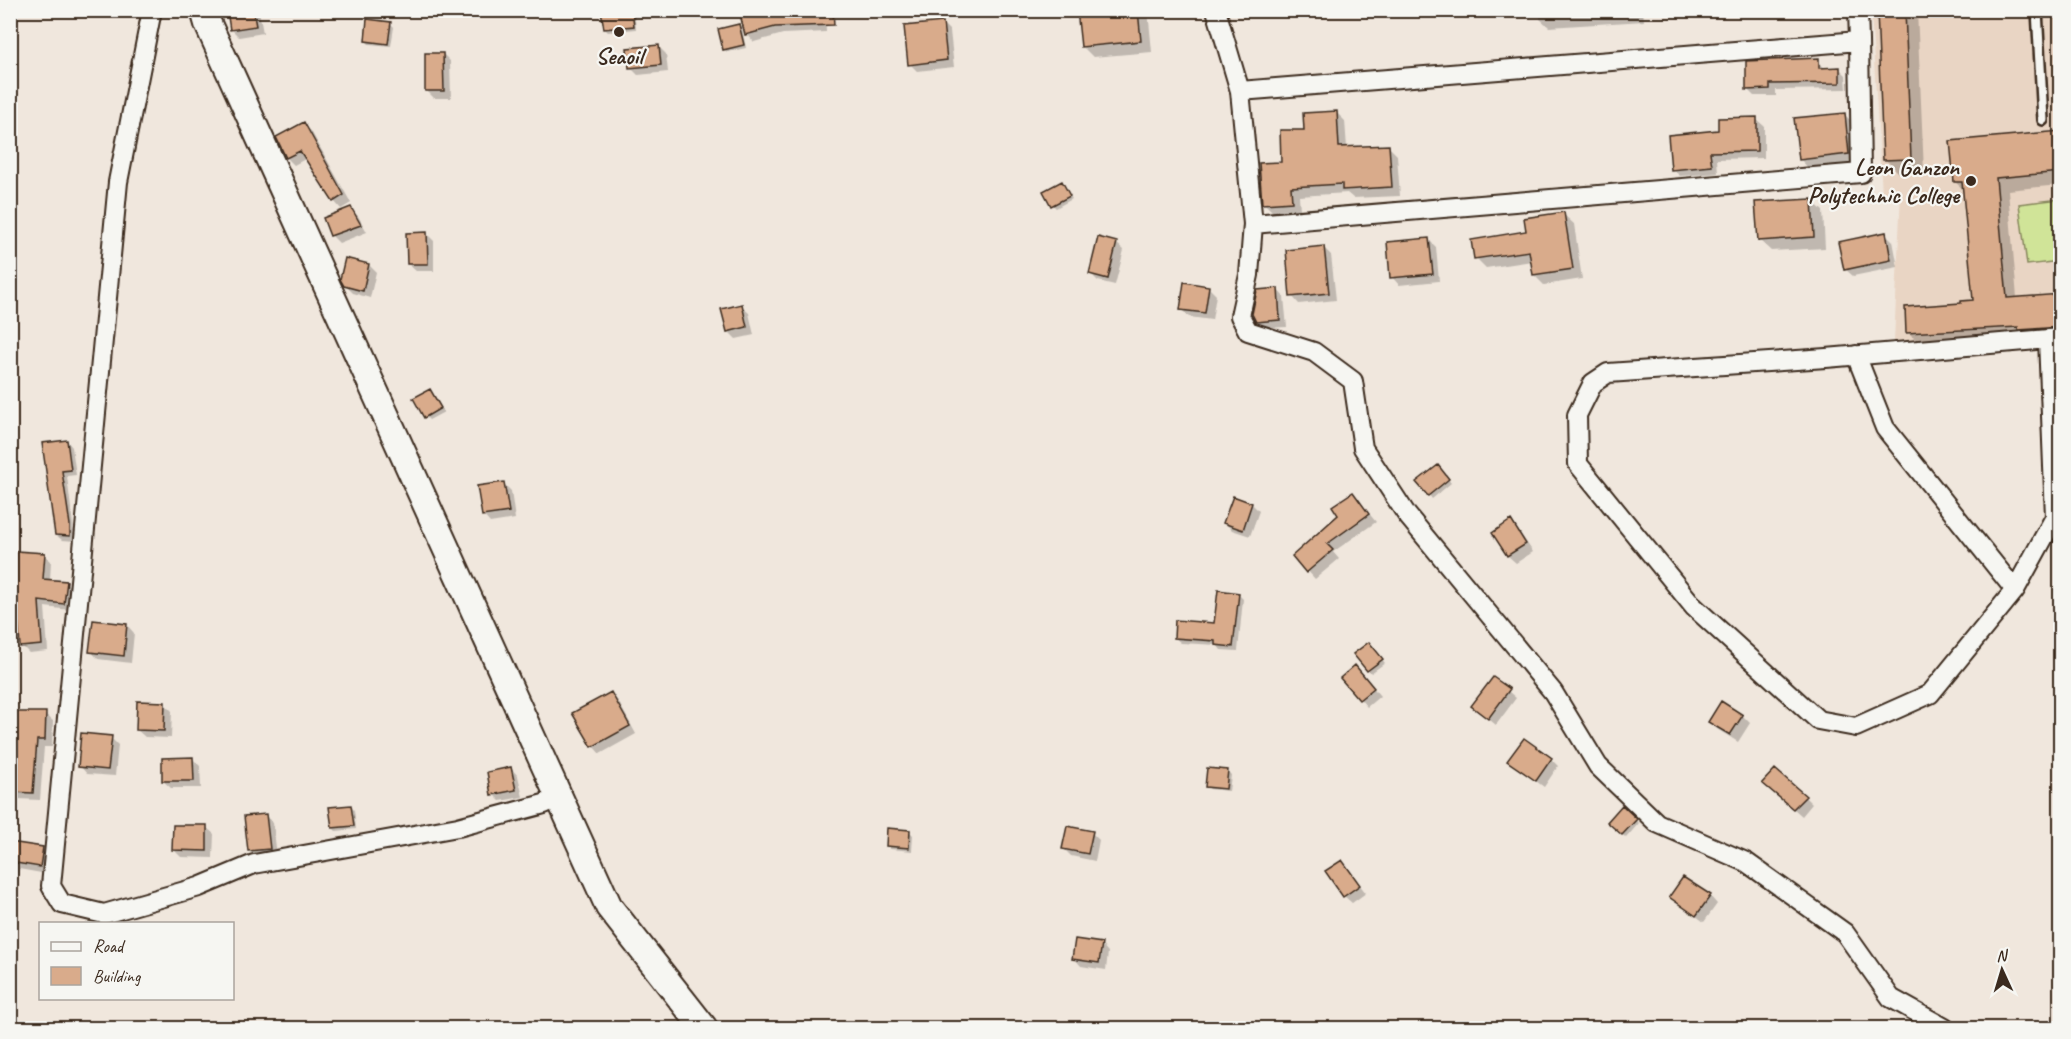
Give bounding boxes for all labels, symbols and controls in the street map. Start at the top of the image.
marker: Seaoil [612,25,626,39]
place label: Seaoil [596,41,647,71]
place label: Leon Ganzon Polytechnic College [1808,152,1961,210]
marker: Leon Ganzon Polytechnic College [1964,174,1978,188]
legend [39,922,234,1000]
text: Road [93,935,126,957]
north arrow [1972,940,2032,1000]
text: N [1995,945,2010,966]
text: Building [93,965,142,987]

